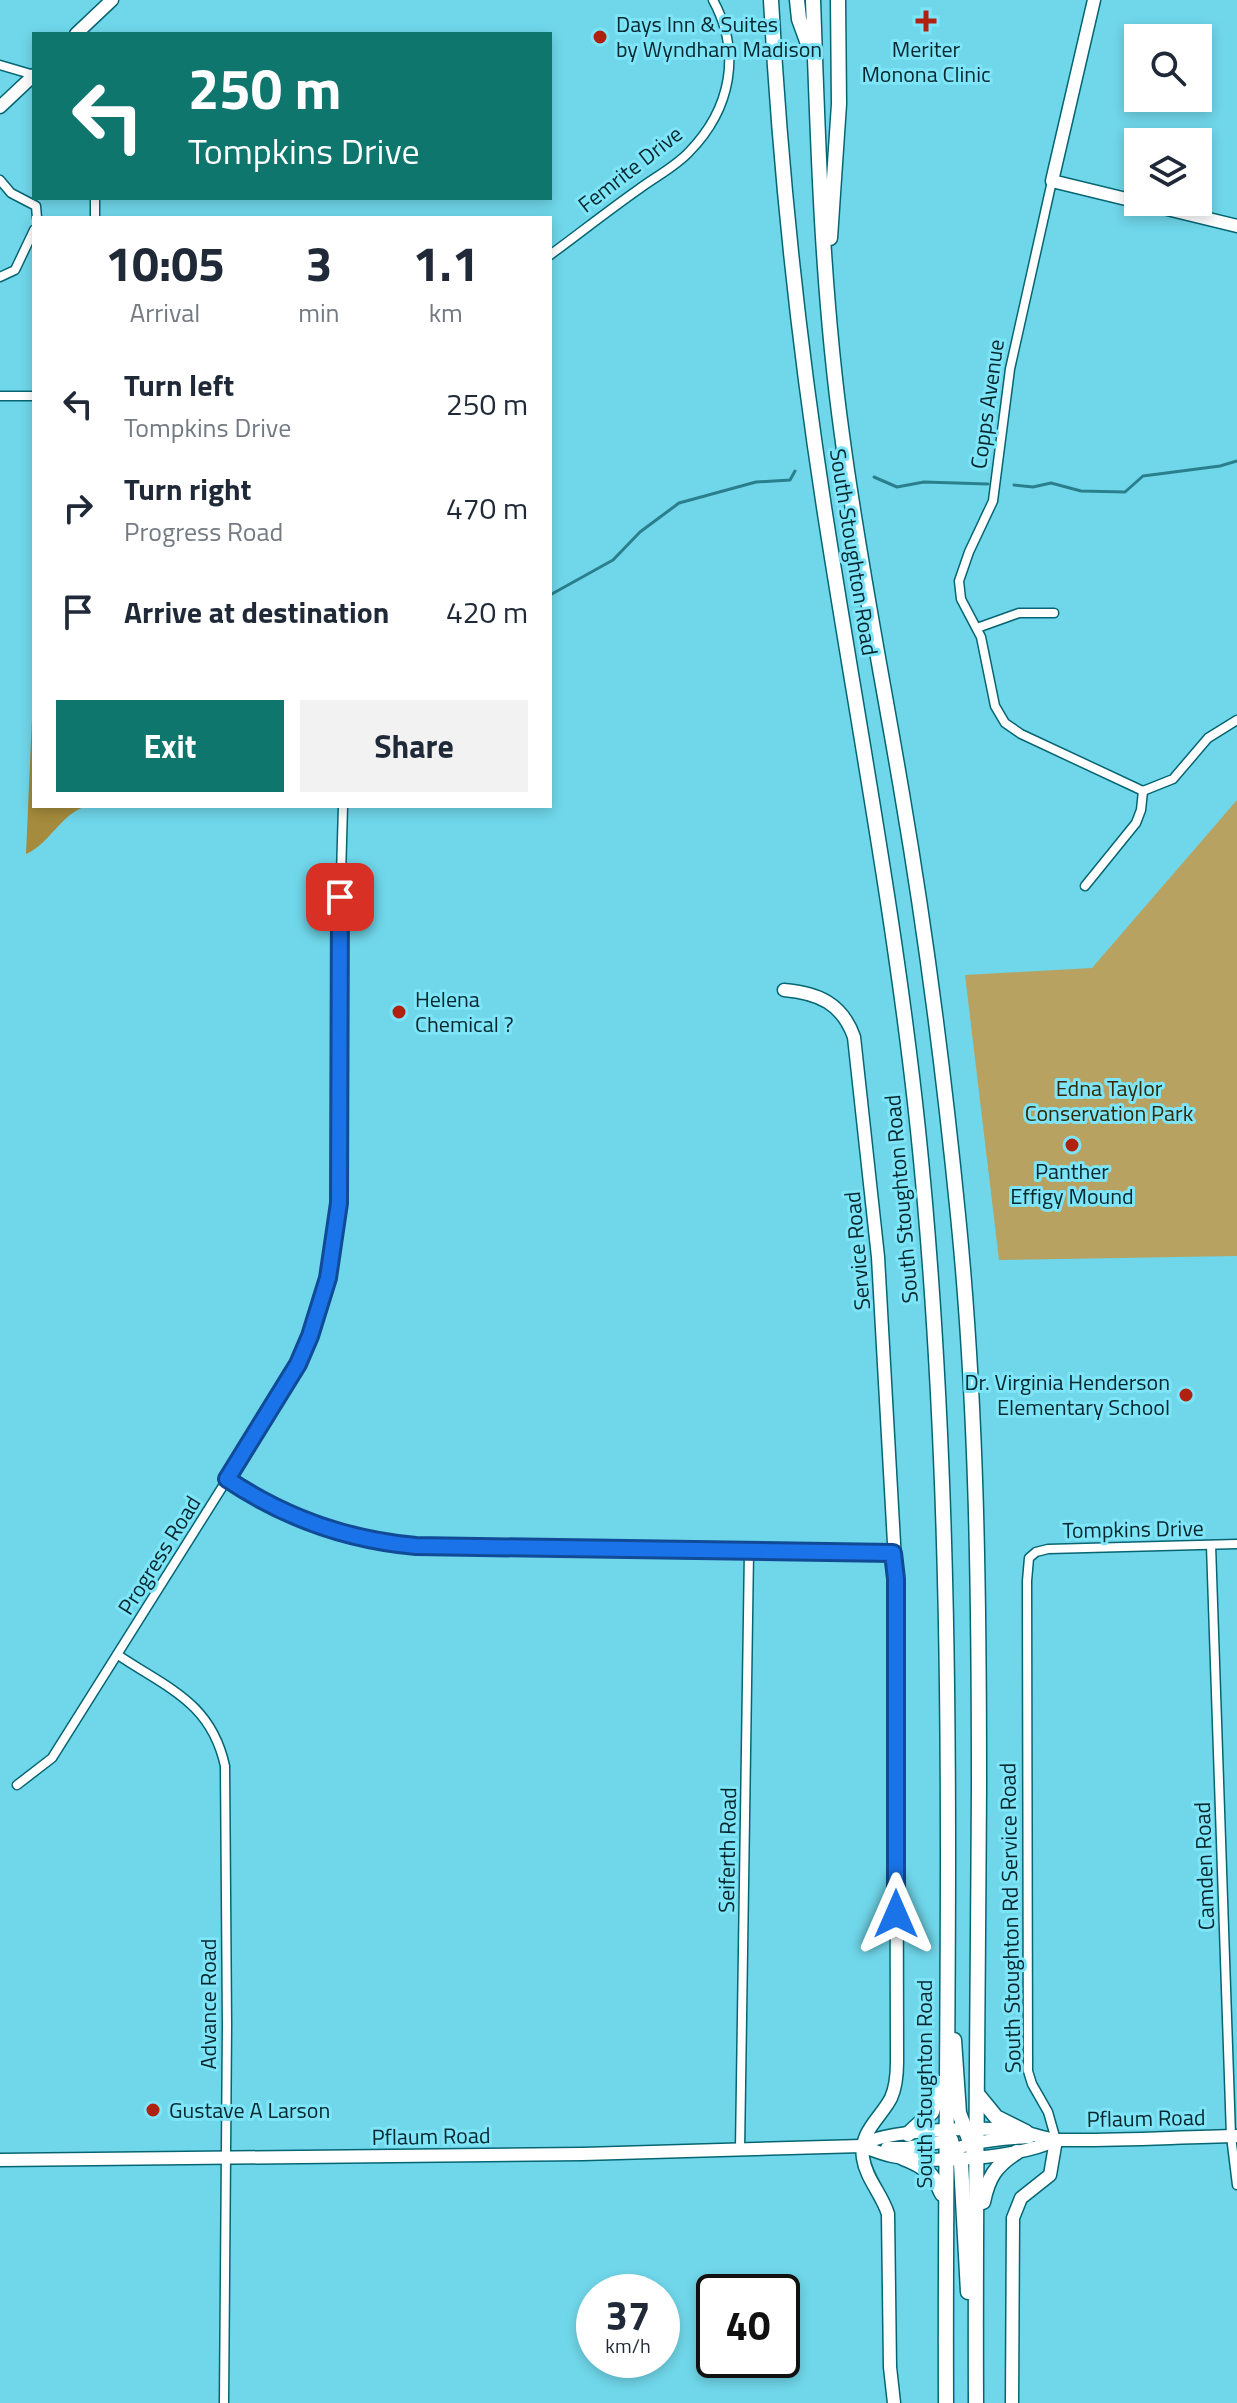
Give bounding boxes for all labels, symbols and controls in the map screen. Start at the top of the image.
place label: Days Inn & Suites by Wyndham Madison [616,7,822,66]
marker: Meriter Monona Clinic [915,10,937,32]
map controls [1124,24,1212,216]
button: search [1124,24,1212,112]
marker: Days Inn & Suites by Wyndham Madison [591,28,609,46]
place label: Meriter Monona Clinic [861,32,991,91]
text: 250 m [188,46,341,131]
icon: left [56,64,160,168]
street label: Femrite Drive [570,117,690,221]
text: Tompkins Drive [188,123,420,178]
button: layers [1124,128,1212,216]
text: 10:05 [105,227,225,300]
text: 3 [305,227,332,300]
text: 1.1 [413,227,479,300]
text: Arrival [130,293,200,332]
text: min [298,293,340,332]
text: km [429,293,463,332]
street label: Copps Avenue [961,337,1013,471]
text: Turn left [124,362,234,408]
text: 250 m [446,381,528,427]
icon: left [56,382,100,426]
text: Tompkins Drive [124,408,291,447]
street label: South Stoughton Road [821,446,887,658]
text: Turn right [124,466,252,512]
text: 470 m [446,485,528,531]
icon: right [56,486,100,530]
text: Progress Road [124,512,283,551]
text: Arrive at destination [124,589,389,635]
text: 420 m [446,589,528,635]
icon: arrive [56,590,100,634]
button: Exit [56,700,284,792]
button: Share [300,700,528,792]
pin [306,863,374,931]
icon: arrive [318,875,362,919]
place label: Helena Chemical ? [415,982,513,1041]
marker: Helena Chemical ? [390,1003,408,1021]
park label: Edna Taylor Conservation Park [1025,1071,1194,1130]
street label: South Stoughton Road [875,1093,927,1305]
marker: Panther Effigy Mound [1063,1136,1081,1154]
place label: Panther Effigy Mound [1010,1154,1134,1213]
street label: Service Road [835,1190,879,1312]
place label: Dr. Virginia Henderson Elementary School [964,1365,1170,1424]
marker: Dr. Virginia Henderson Elementary School [1177,1386,1195,1404]
street label: Progress Road [109,1489,209,1621]
street label: Tompkins Drive [1062,1511,1204,1547]
street label: South Stoughton Rd Service Road [990,1763,1030,2073]
street label: Seiferth Road [709,1787,745,1913]
street label: Camden Road [1185,1801,1223,1931]
position arrow [854,1872,938,1956]
street label: Advance Road [191,1939,225,2069]
street label: South Stoughton Road [907,1979,941,2189]
place label: Gustave A Larson [169,2093,330,2127]
street label: Pflaum Road [1086,2100,1206,2136]
marker: Gustave A Larson [144,2101,162,2119]
street label: Pflaum Road [371,2118,491,2154]
speed limit sign: 40 [696,2274,800,2378]
text: 37 [606,2285,650,2346]
text: km/h [605,2330,651,2361]

